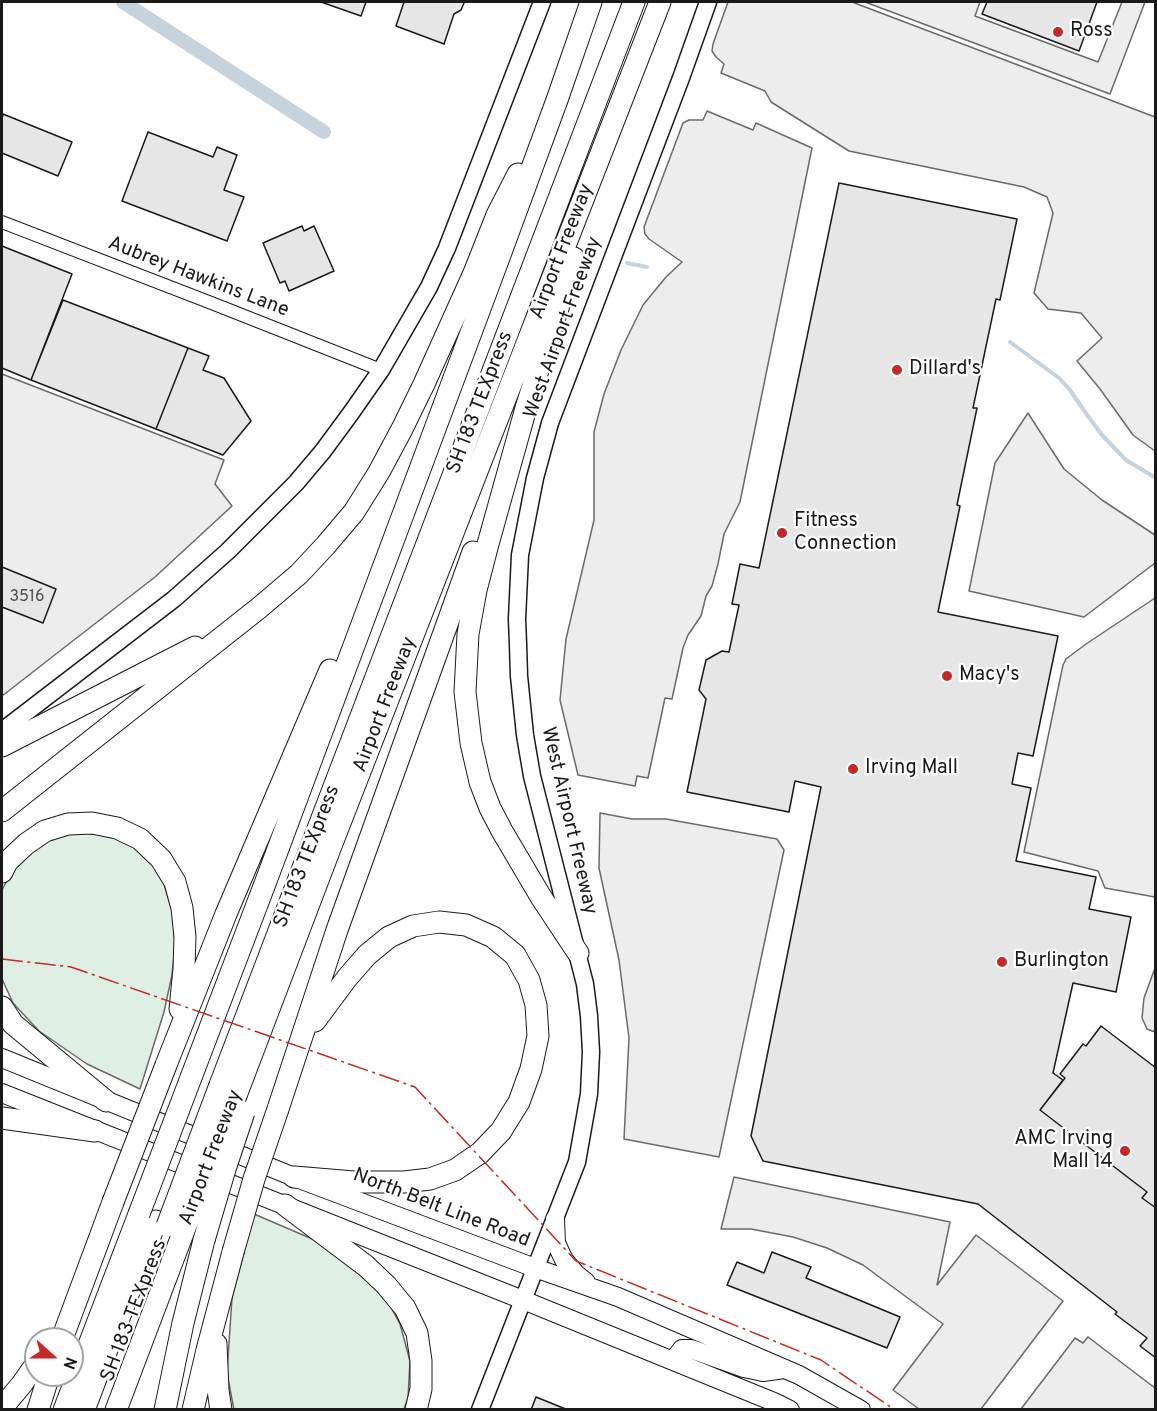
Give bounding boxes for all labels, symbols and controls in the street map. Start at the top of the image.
place label: Ross [1070,20,1113,44]
marker: Ross [1051,25,1065,39]
street label: Airport Freeway [526,181,600,323]
street label: Aubrey Hawkins Lane [104,232,292,324]
street label: West Airport Freeway [520,234,608,422]
street label: SH 183 TEXpress [443,328,519,478]
place label: Dillard's [909,358,981,382]
marker: Dillard's [890,363,904,377]
place label: Fitness Connection [794,510,897,557]
marker: Fitness Connection [775,526,789,540]
house number: 3516 [9,588,45,608]
street label: Airport Freeway [349,634,423,776]
place label: Macy's [959,664,1020,688]
marker: Macy's [940,669,954,683]
street label: West Airport Freeway [535,725,601,917]
place label: Irving Mall [865,757,958,781]
marker: Irving Mall [846,762,860,776]
street label: SH 183 TEXpress [270,782,346,932]
place label: Burlington [1014,950,1109,974]
marker: Burlington [995,955,1009,969]
street label: Airport Freeway [175,1087,249,1229]
place label: AMC Irving Mall 14 [1014,1128,1113,1175]
marker: AMC Irving Mall 14 [1118,1144,1132,1158]
street label: North Belt Line Road [349,1164,533,1254]
street label: SH 183 TEXpress [97,1236,173,1386]
north arrow [24,1327,84,1387]
text: N [58,1354,80,1372]

